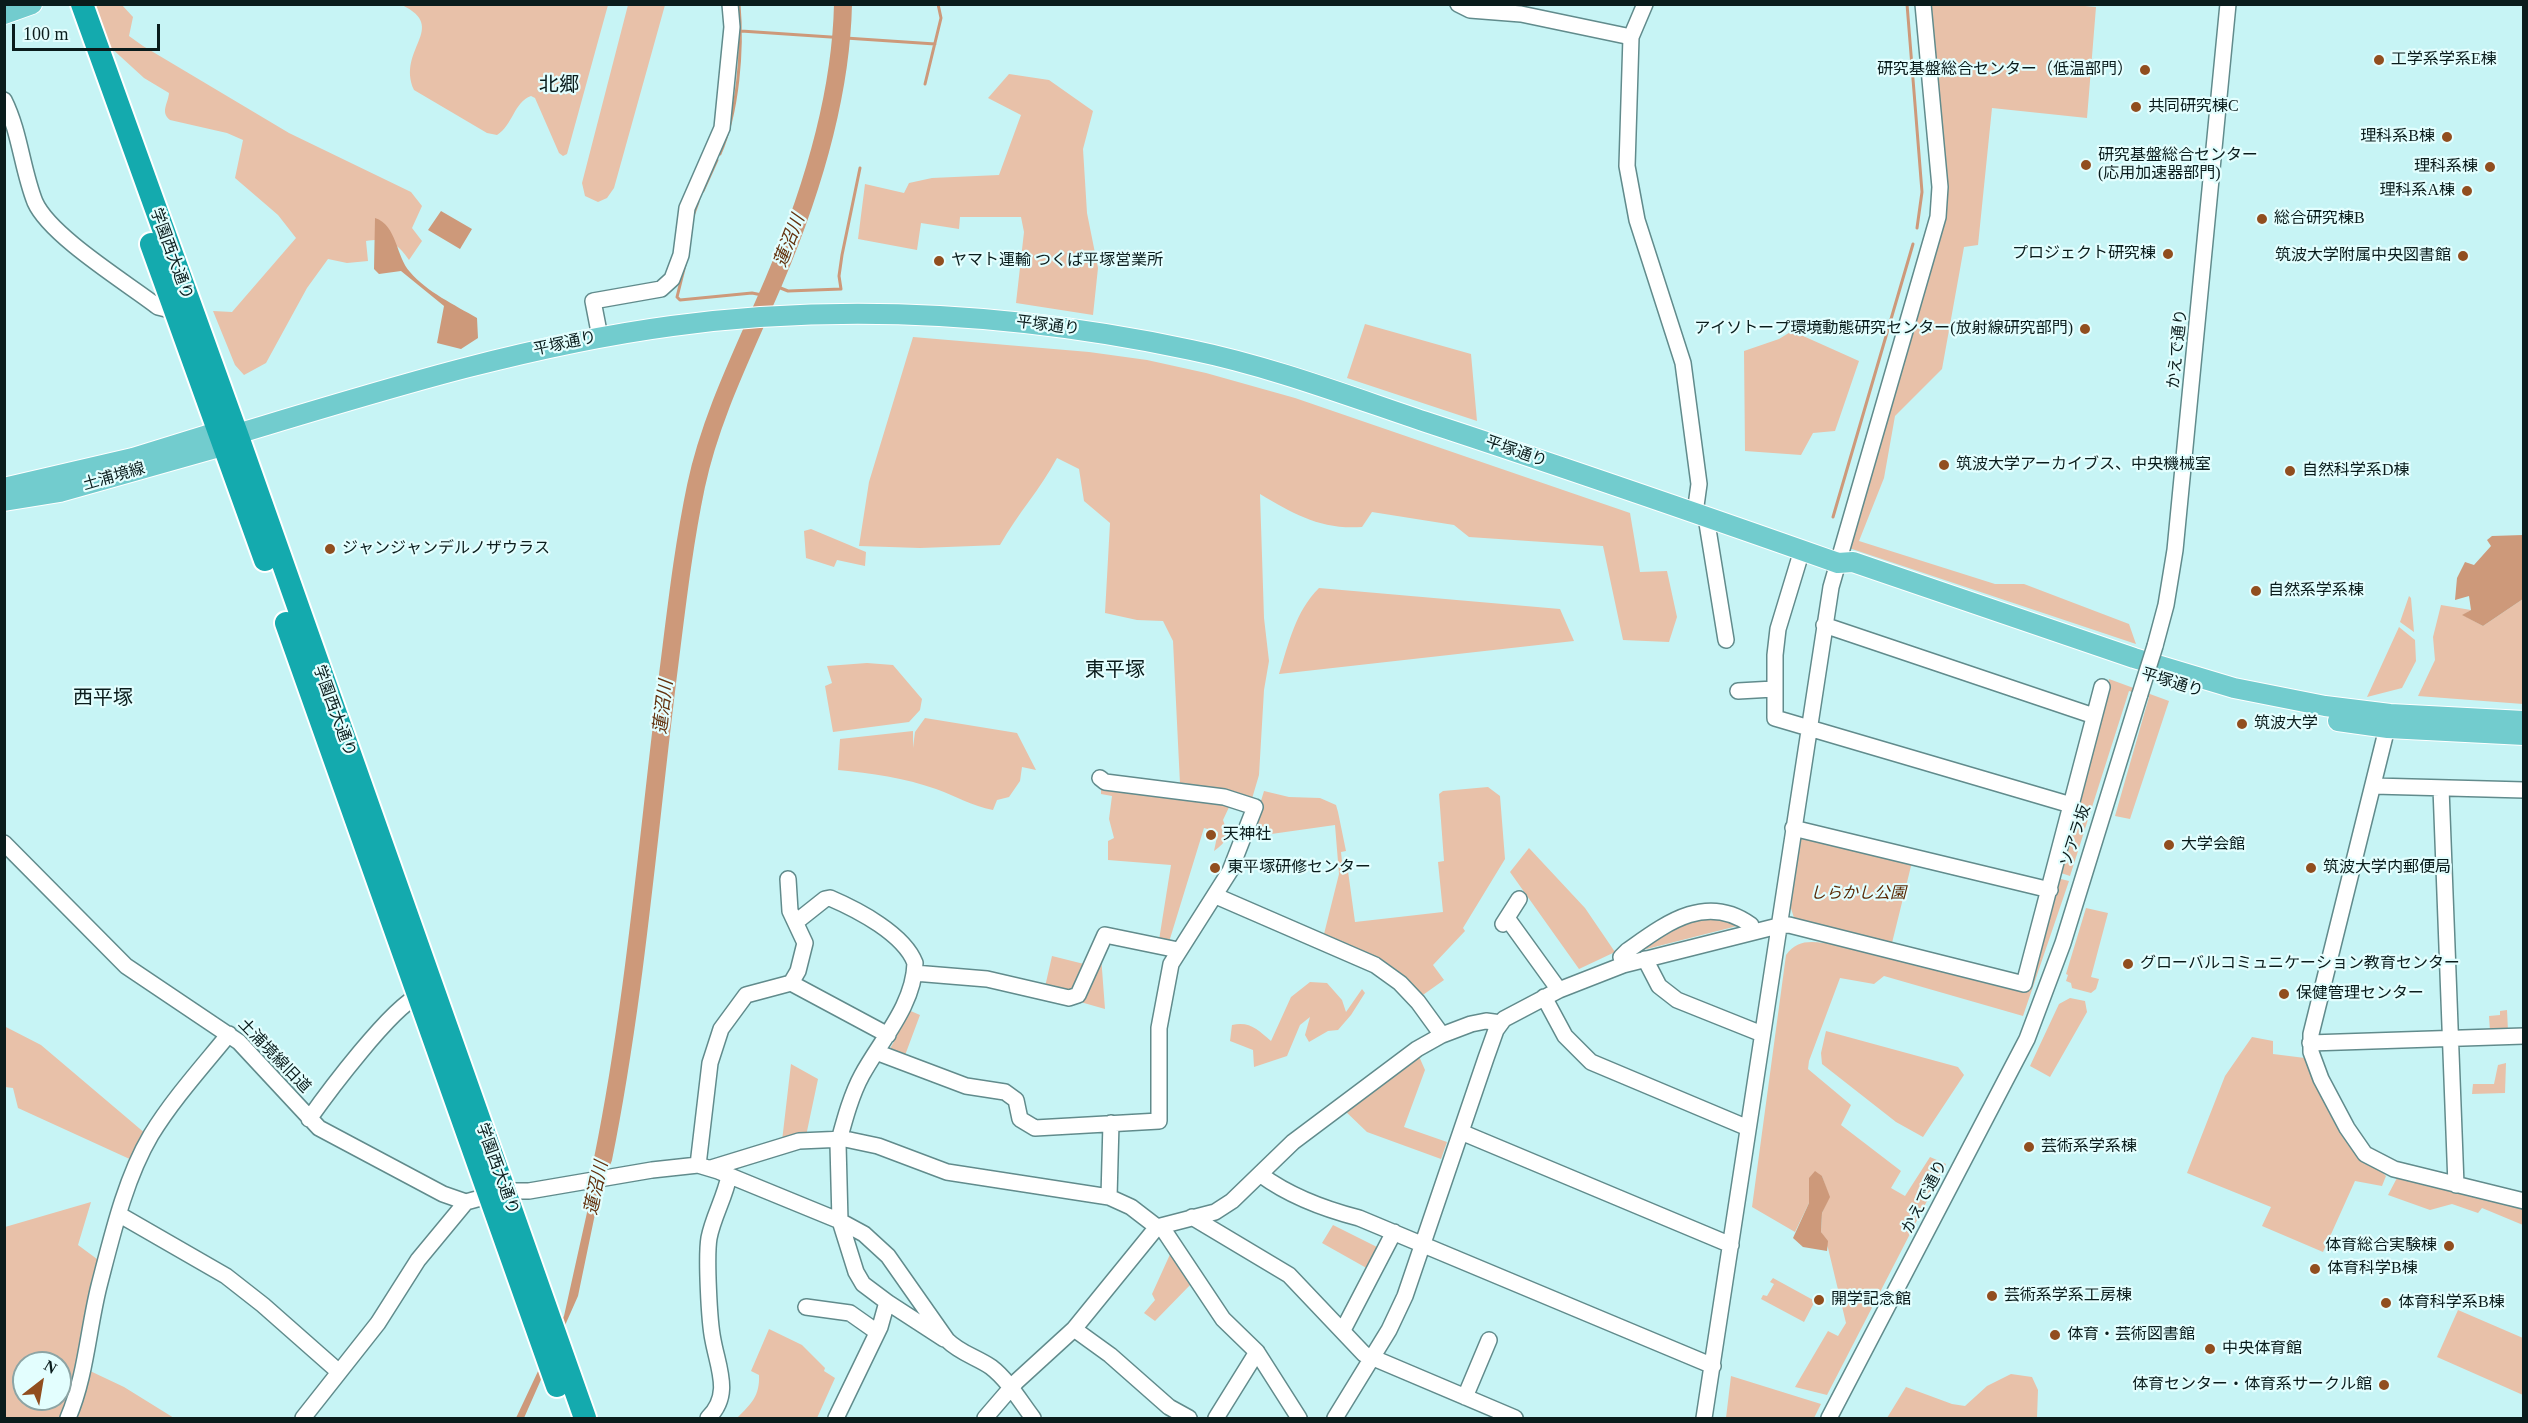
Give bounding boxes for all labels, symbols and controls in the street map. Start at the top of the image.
scale bar [15,12,164,50]
text: 100 m [23,24,69,44]
place label: 工学系学系E棟 [2391,50,2497,70]
marker: 工学系学系E棟 [2372,53,2386,67]
place label: 研究基盤総合センター（低温部門） [1877,60,2133,80]
marker: 研究基盤総合センター（低温部門） [2138,63,2152,77]
district label: 北郷 [539,74,579,98]
place label: 共同研究棟C [2148,97,2239,117]
marker: 共同研究棟C [2129,100,2143,114]
place label: 理科系B棟 [2360,127,2435,147]
marker: 理科系B棟 [2440,130,2454,144]
place label: 研究基盤総合センター (応用加速器部門) [2098,146,2258,184]
place label: 理科系棟 [2414,157,2478,177]
marker: 研究基盤総合センター (応用加速器部門) [2079,158,2093,172]
marker: 理科系棟 [2483,160,2497,174]
place label: 理科系A棟 [2379,181,2455,201]
marker: 理科系A棟 [2460,184,2474,198]
street label: 学園西大通り [146,206,196,302]
place label: 総合研究棟B [2274,209,2365,229]
water label: 蓮沼川 [770,212,810,270]
marker: 総合研究棟B [2255,212,2269,226]
place label: プロジェクト研究棟 [2012,244,2156,264]
place label: 筑波大学附属中央図書館 [2275,246,2451,266]
marker: プロジェクト研究棟 [2161,247,2175,261]
marker: 筑波大学附属中央図書館 [2456,249,2470,263]
place label: ヤマト運輸 つくば平塚営業所 [951,251,1163,271]
marker: ヤマト運輸 つくば平塚営業所 [932,254,946,268]
street label: かえで通り [2164,308,2192,390]
street label: 平塚通り [1015,313,1081,339]
place label: アイソトープ環境動態研究センター(放射線研究部門) [1694,319,2073,339]
marker: アイソトープ環境動態研究センター(放射線研究部門) [2078,322,2092,336]
street label: 平塚通り [532,328,598,360]
street label: 平塚通り [1483,433,1549,471]
place label: 筑波大学アーカイブス、中央機械室 [1956,455,2211,475]
marker: 筑波大学アーカイブス、中央機械室 [1937,458,1951,472]
street label: 土浦境線 [81,459,147,495]
place label: 自然科学系D棟 [2302,461,2410,481]
marker: 自然科学系D棟 [2283,464,2297,478]
place label: ジャンジャンデルノザウラス [342,539,550,559]
marker: ジャンジャンデルノザウラス [323,542,337,556]
place label: 自然系学系棟 [2268,581,2364,601]
marker: 自然系学系棟 [2249,584,2263,598]
district label: 東平塚 [1085,659,1145,683]
street label: 学園西大通り [309,663,359,759]
street label: 平塚通り [2139,664,2205,702]
water label: 蓮沼川 [650,679,678,735]
district label: 西平塚 [73,687,133,711]
place label: 筑波大学 [2254,714,2318,734]
marker: 筑波大学 [2235,717,2249,731]
street label: ソアラ坂 [2057,803,2095,869]
place label: 天神社 [1223,825,1271,845]
marker: 天神社 [1204,828,1218,842]
place label: 大学会館 [2181,835,2245,855]
marker: 大学会館 [2162,838,2176,852]
place label: 東平塚研修センター [1227,858,1371,878]
place label: 筑波大学内郵便局 [2323,858,2451,878]
marker: 東平塚研修センター [1208,861,1222,875]
marker: 筑波大学内郵便局 [2304,861,2318,875]
park label: しらかし公園 [1810,884,1906,904]
place label: グローバルコミュニケーション教育センター [2140,954,2460,974]
marker: グローバルコミュニケーション教育センター [2121,957,2135,971]
place label: 保健管理センター [2296,984,2424,1004]
marker: 保健管理センター [2277,987,2291,1001]
street label: 土浦境線旧道 [234,1015,314,1097]
street label: 学園西大通り [472,1121,522,1217]
place label: 芸術系学系棟 [2041,1137,2137,1157]
marker: 芸術系学系棟 [2022,1140,2036,1154]
street label: かえで通り [1898,1157,1952,1237]
water label: 蓮沼川 [581,1159,613,1217]
place label: 体育総合実験棟 [2325,1236,2437,1256]
marker: 体育総合実験棟 [2442,1239,2456,1253]
place label: 体育科学B棟 [2327,1259,2418,1279]
marker: 体育科学B棟 [2308,1262,2322,1276]
place label: 芸術系学系工房棟 [2004,1286,2132,1306]
marker: 芸術系学系工房棟 [1985,1289,1999,1303]
place label: 開学記念館 [1831,1290,1911,1310]
marker: 開学記念館 [1812,1293,1826,1307]
place label: 体育科学系B棟 [2398,1293,2505,1313]
marker: 体育科学系B棟 [2379,1296,2393,1310]
place label: 体育・芸術図書館 [2067,1325,2195,1345]
marker: 体育・芸術図書館 [2048,1328,2062,1342]
place label: 中央体育館 [2222,1339,2302,1359]
marker: 中央体育館 [2203,1342,2217,1356]
north arrow [12,1351,72,1411]
text: N [41,1357,60,1377]
place label: 体育センター・体育系サークル館 [2132,1375,2372,1395]
marker: 体育センター・体育系サークル館 [2377,1378,2391,1392]

